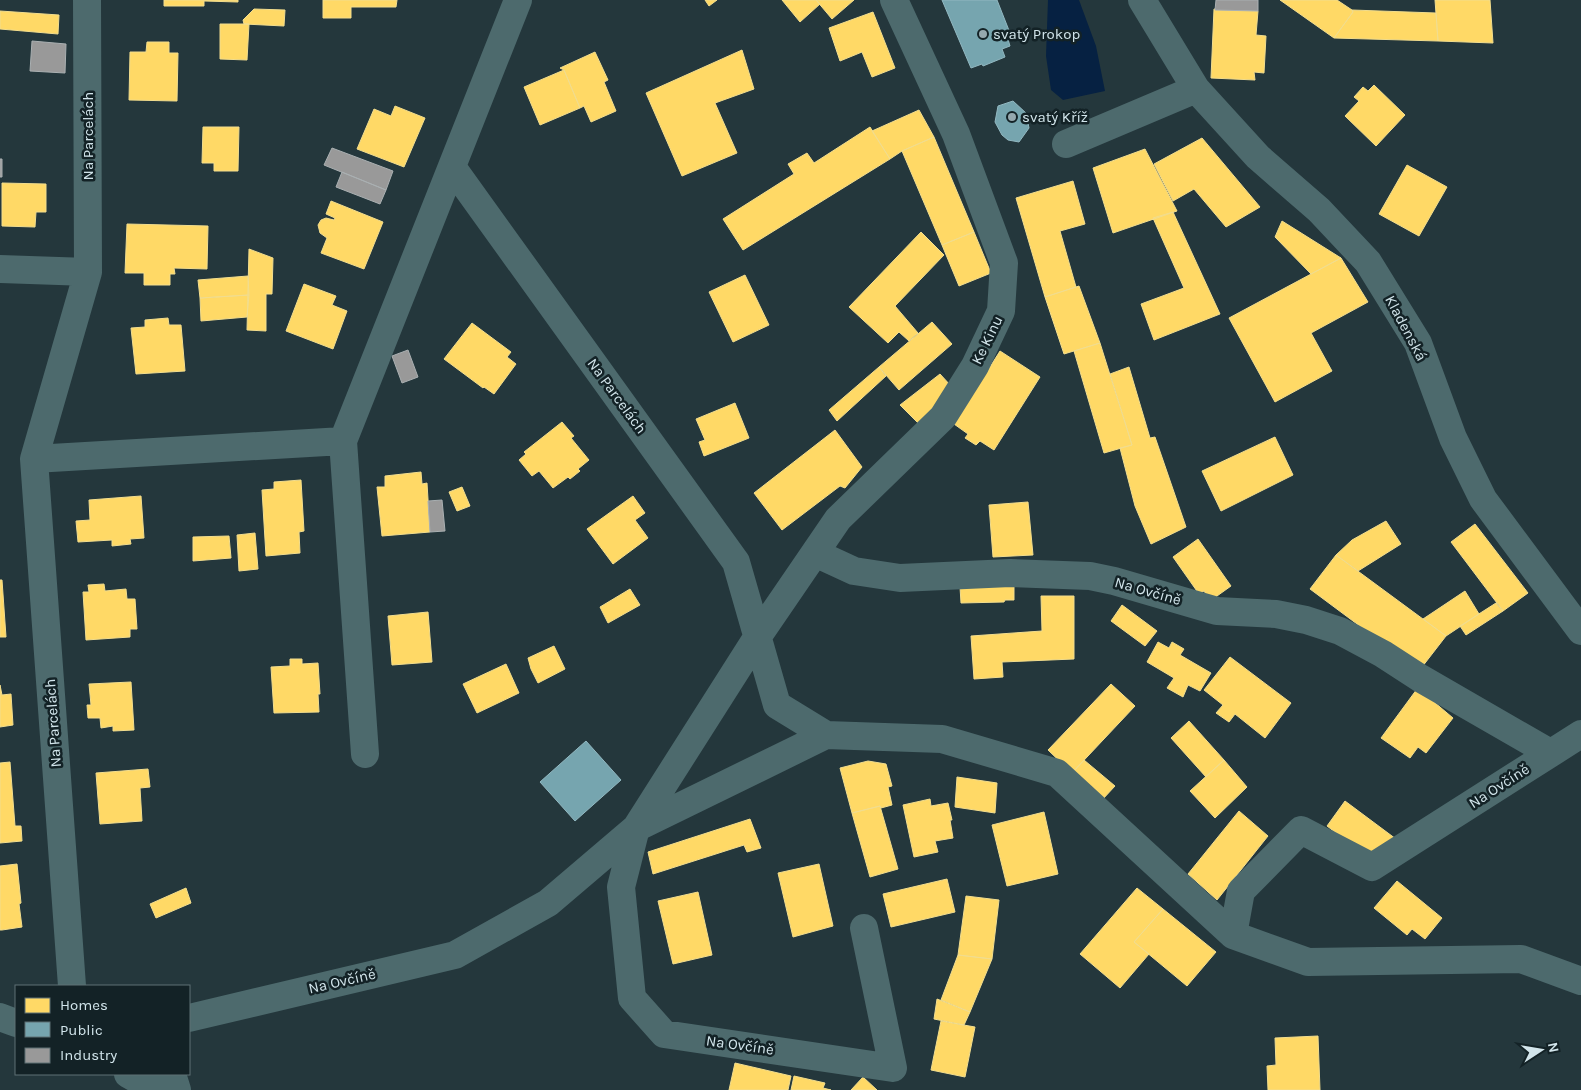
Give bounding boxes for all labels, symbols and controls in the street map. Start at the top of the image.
place label: svatý Prokop [993,25,1080,43]
marker: svatý Prokop [977,28,989,40]
street label: Na Parcelách [79,92,97,180]
place label: svatý Kříž [1022,108,1088,126]
marker: svatý Kříž [1006,111,1018,123]
street label: Kladenská [1381,292,1431,364]
street label: Ke Kinu [967,313,1007,367]
street label: Na Parcelách [584,355,650,437]
street label: Na Ovčíně [1113,573,1183,609]
street label: Na Parcelách [41,678,65,768]
street label: Na Ovčíně [1465,760,1533,812]
street label: Na Ovčíně [307,965,377,997]
legend [15,985,190,1075]
text: Homes [60,996,108,1014]
text: Public [60,1021,103,1039]
north arrow [1516,1025,1566,1075]
street label: Na Ovčíně [705,1031,775,1059]
text: N [1544,1041,1563,1054]
text: Industry [60,1046,117,1064]

